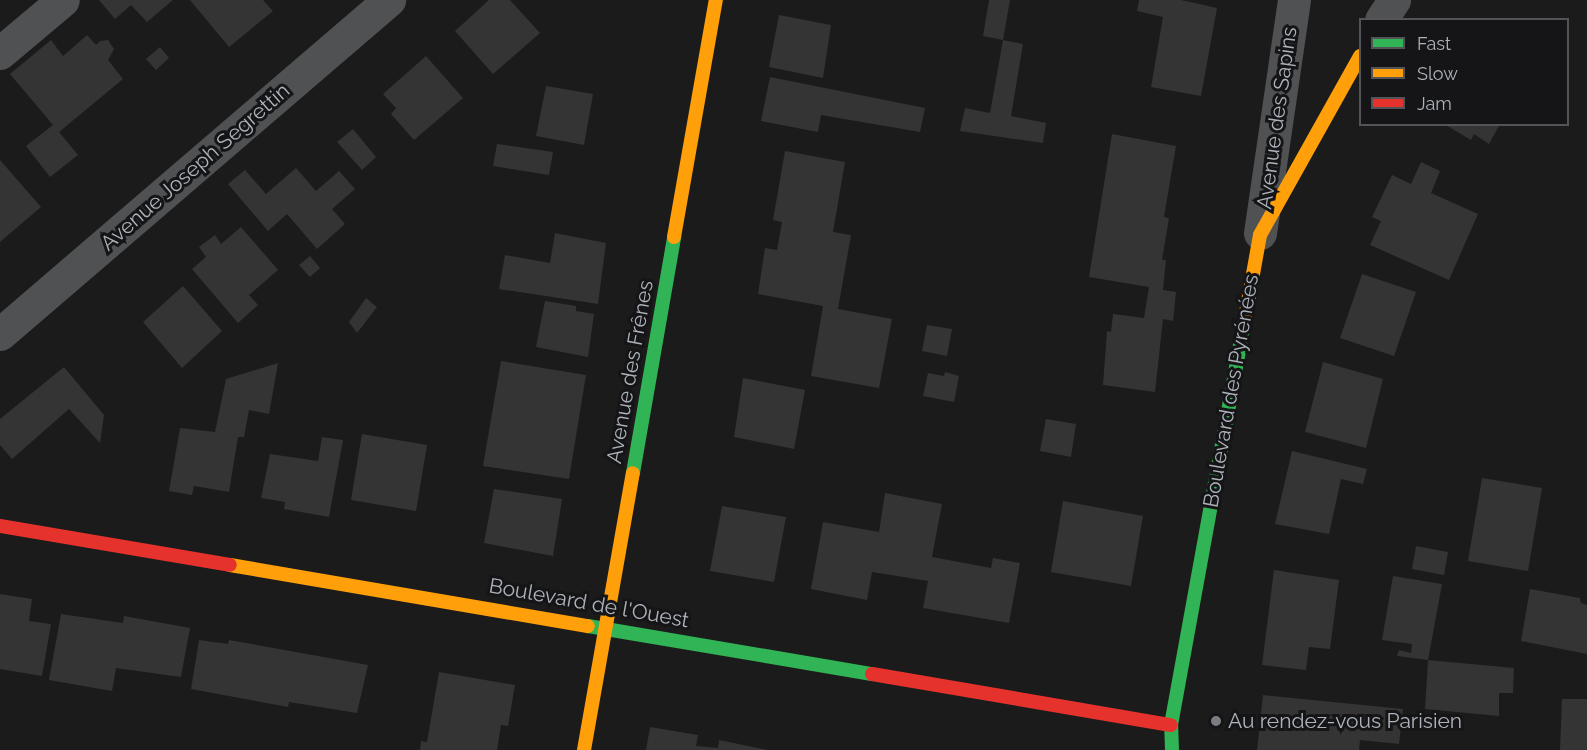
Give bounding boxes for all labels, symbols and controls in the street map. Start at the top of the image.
legend [1359,18,1569,126]
street label: Avenue des Sapins [1252,25,1302,211]
text: Fast [1417,33,1451,54]
text: Slow [1417,63,1458,84]
street label: Avenue Joseph Segrettin [95,78,295,256]
text: Jam [1417,93,1452,114]
street label: Boulevard des Pyrénées [1198,272,1264,510]
street label: Avenue des Frênes [601,278,659,466]
street label: Boulevard de l'Ouest [487,573,691,633]
place label: Au rendez-vous Parisien [1228,708,1462,734]
marker: Au rendez-vous Parisien [1209,714,1223,728]

